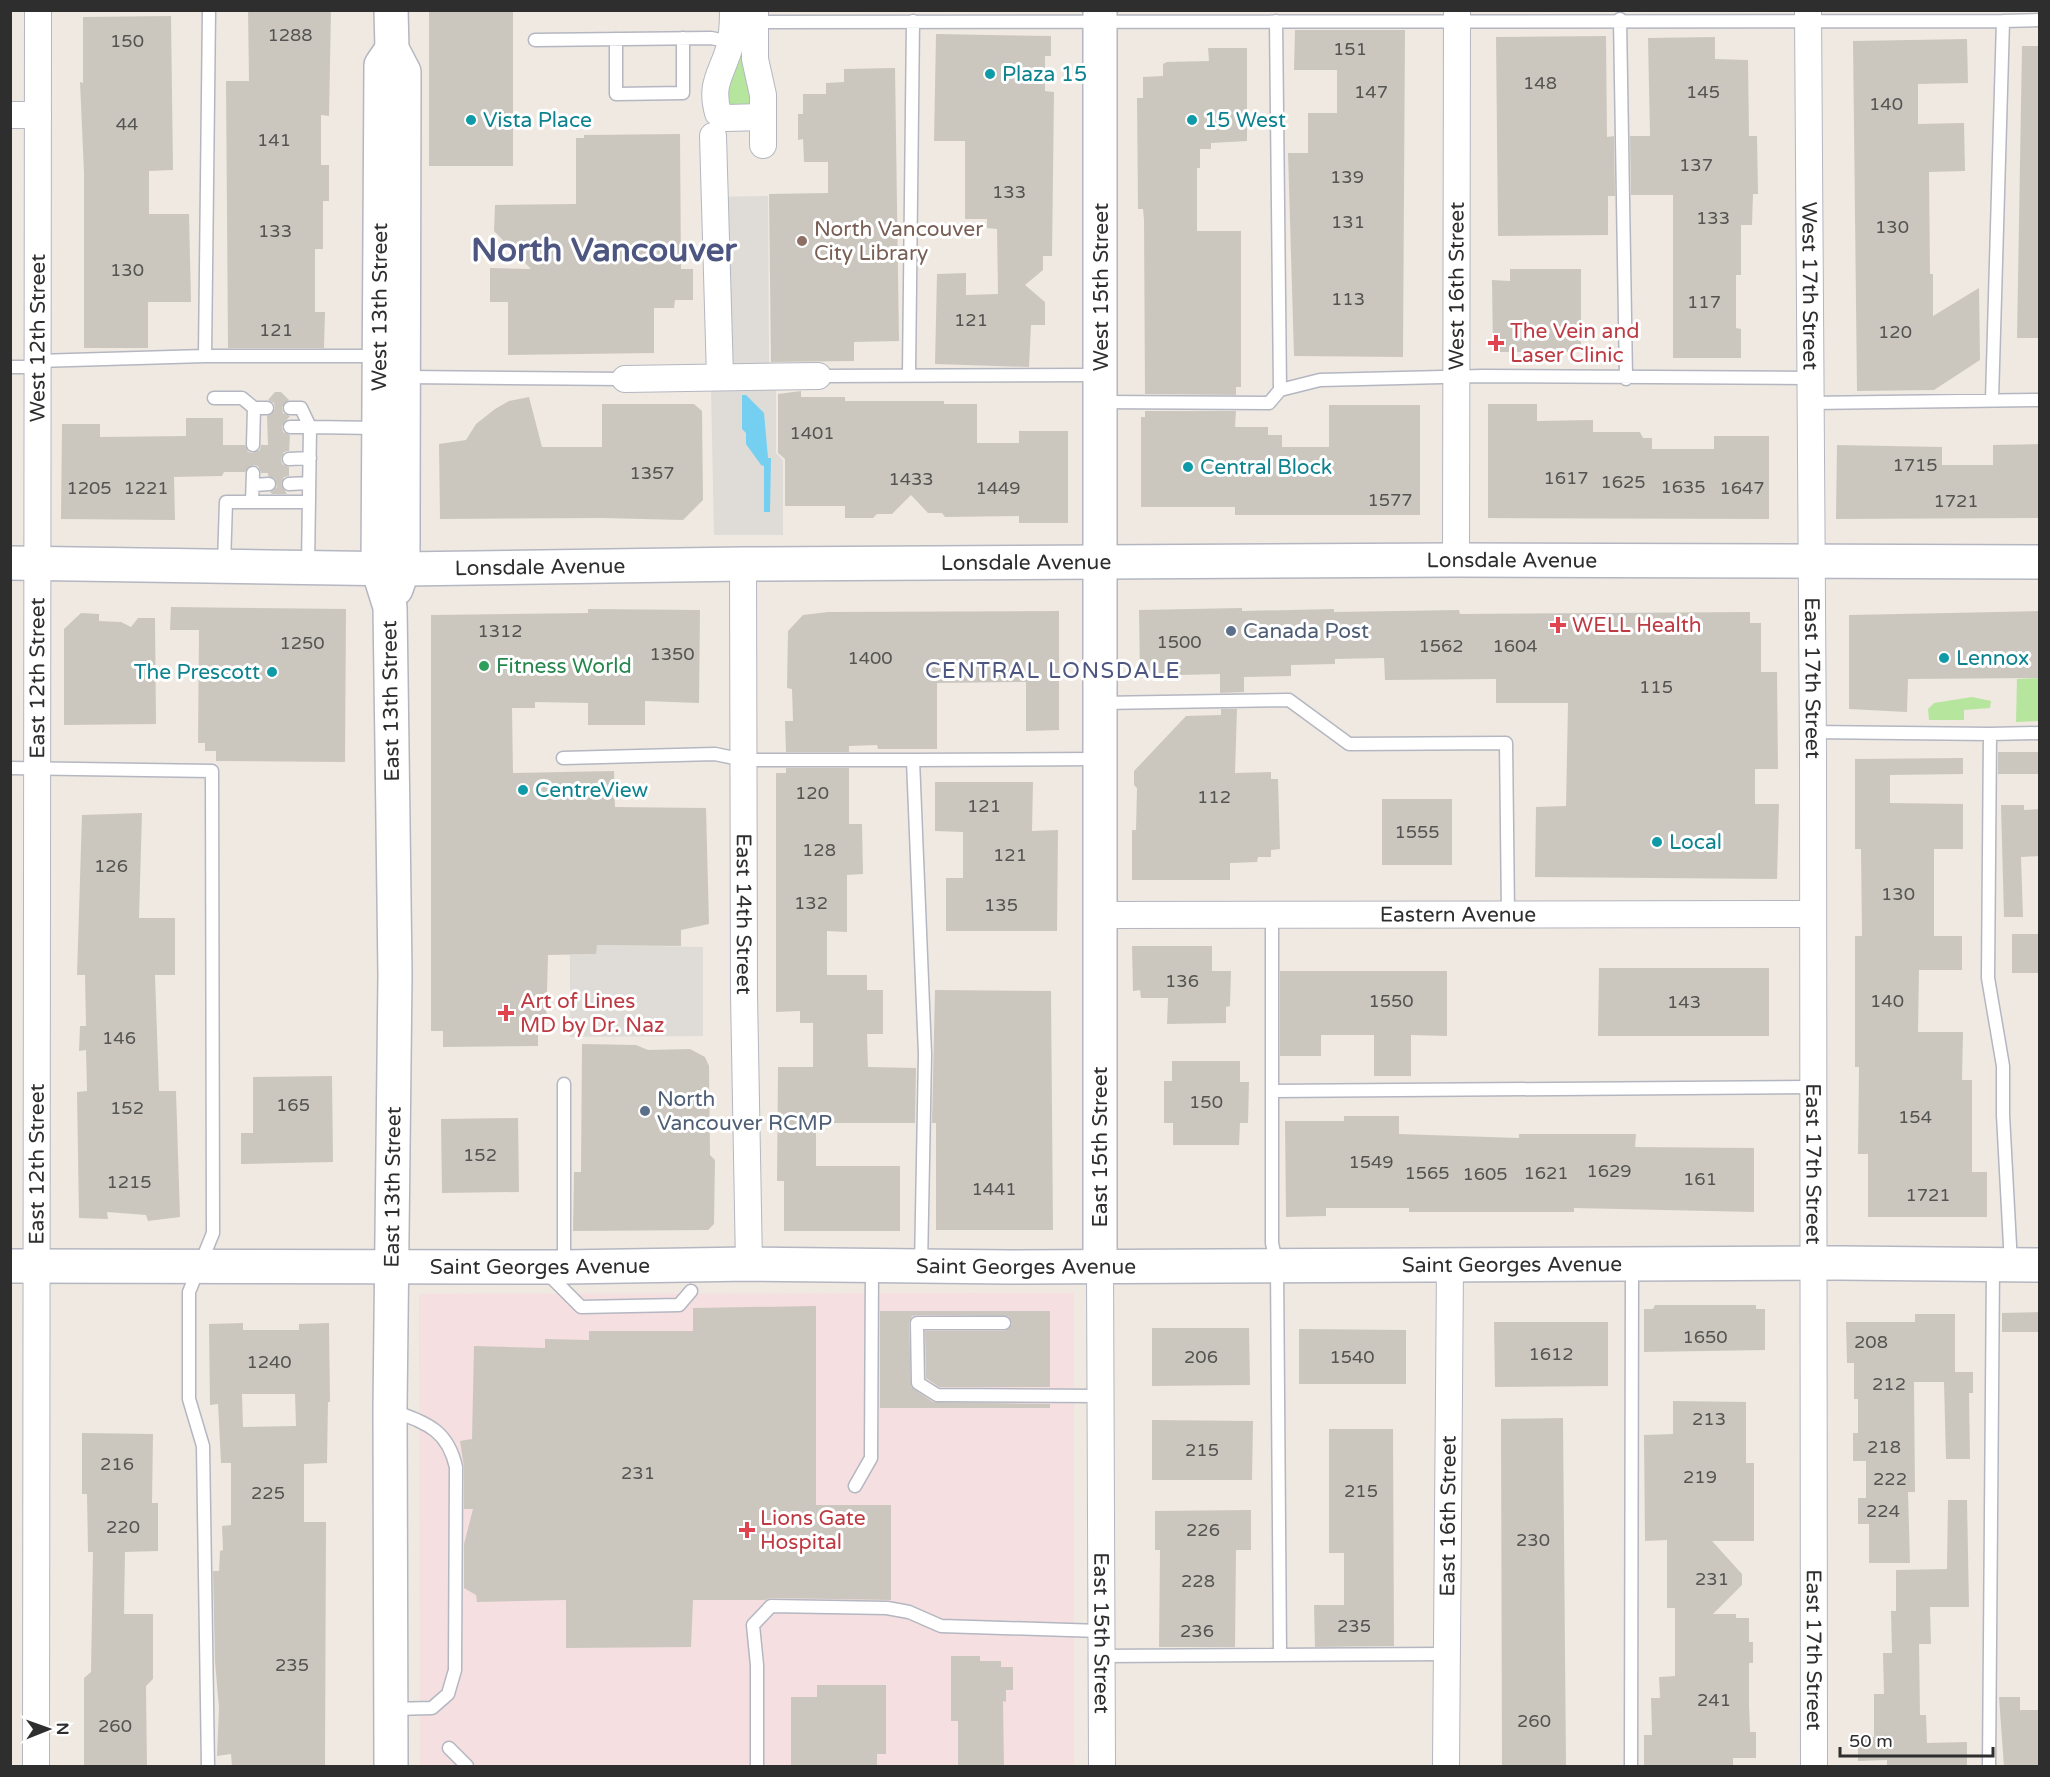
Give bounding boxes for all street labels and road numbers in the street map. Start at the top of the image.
street label: West 16th Street [1444,202,1469,370]
street label: West 17th Street [1797,202,1823,370]
street label: West 15th Street [1089,203,1114,371]
street label: West 13th Street [367,223,393,391]
street label: West 12th Street [25,254,50,422]
street label: Lonsdale Avenue [1427,547,1597,573]
street label: Lonsdale Avenue [941,549,1111,575]
street label: Lonsdale Avenue [454,553,626,581]
street label: East 12th Street [25,597,50,759]
street label: East 17th Street [1799,597,1826,759]
street label: East 13th Street [377,620,405,782]
street label: East 14th Street [731,833,757,995]
street label: Eastern Avenue [1380,902,1536,927]
street label: East 15th Street [1088,1066,1113,1228]
street label: East 12th Street [24,1083,49,1245]
street label: East 17th Street [1801,1083,1826,1245]
street label: East 13th Street [379,1106,406,1268]
street label: Saint Georges Avenue [1402,1252,1622,1278]
street label: Saint Georges Avenue [430,1253,650,1280]
street label: Saint Georges Avenue [916,1253,1136,1280]
street label: East 16th Street [1435,1435,1461,1597]
street label: East 15th Street [1089,1552,1114,1714]
street label: East 17th Street [1801,1569,1826,1731]

